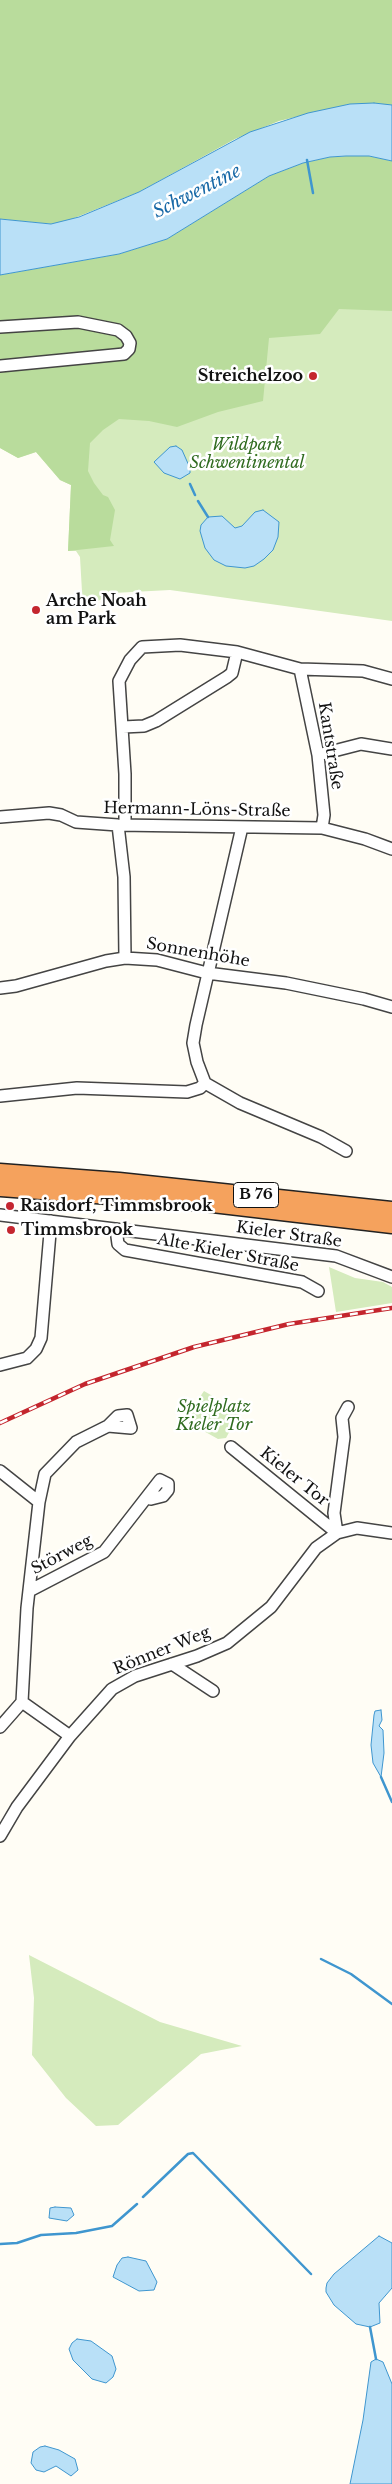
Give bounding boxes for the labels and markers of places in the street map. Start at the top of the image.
place label: Streichelzoo [198,366,303,386]
marker: Streichelzoo [307,370,319,382]
place label: Arche Noah am Park [46,591,147,629]
marker: Arche Noah am Park [30,604,42,616]
place label: Raisdorf, Timmsbrook [20,1196,213,1216]
marker: Raisdorf, Timmsbrook [4,1200,16,1212]
place label: Timmsbrook [21,1220,133,1240]
marker: Timmsbrook [5,1224,17,1236]

